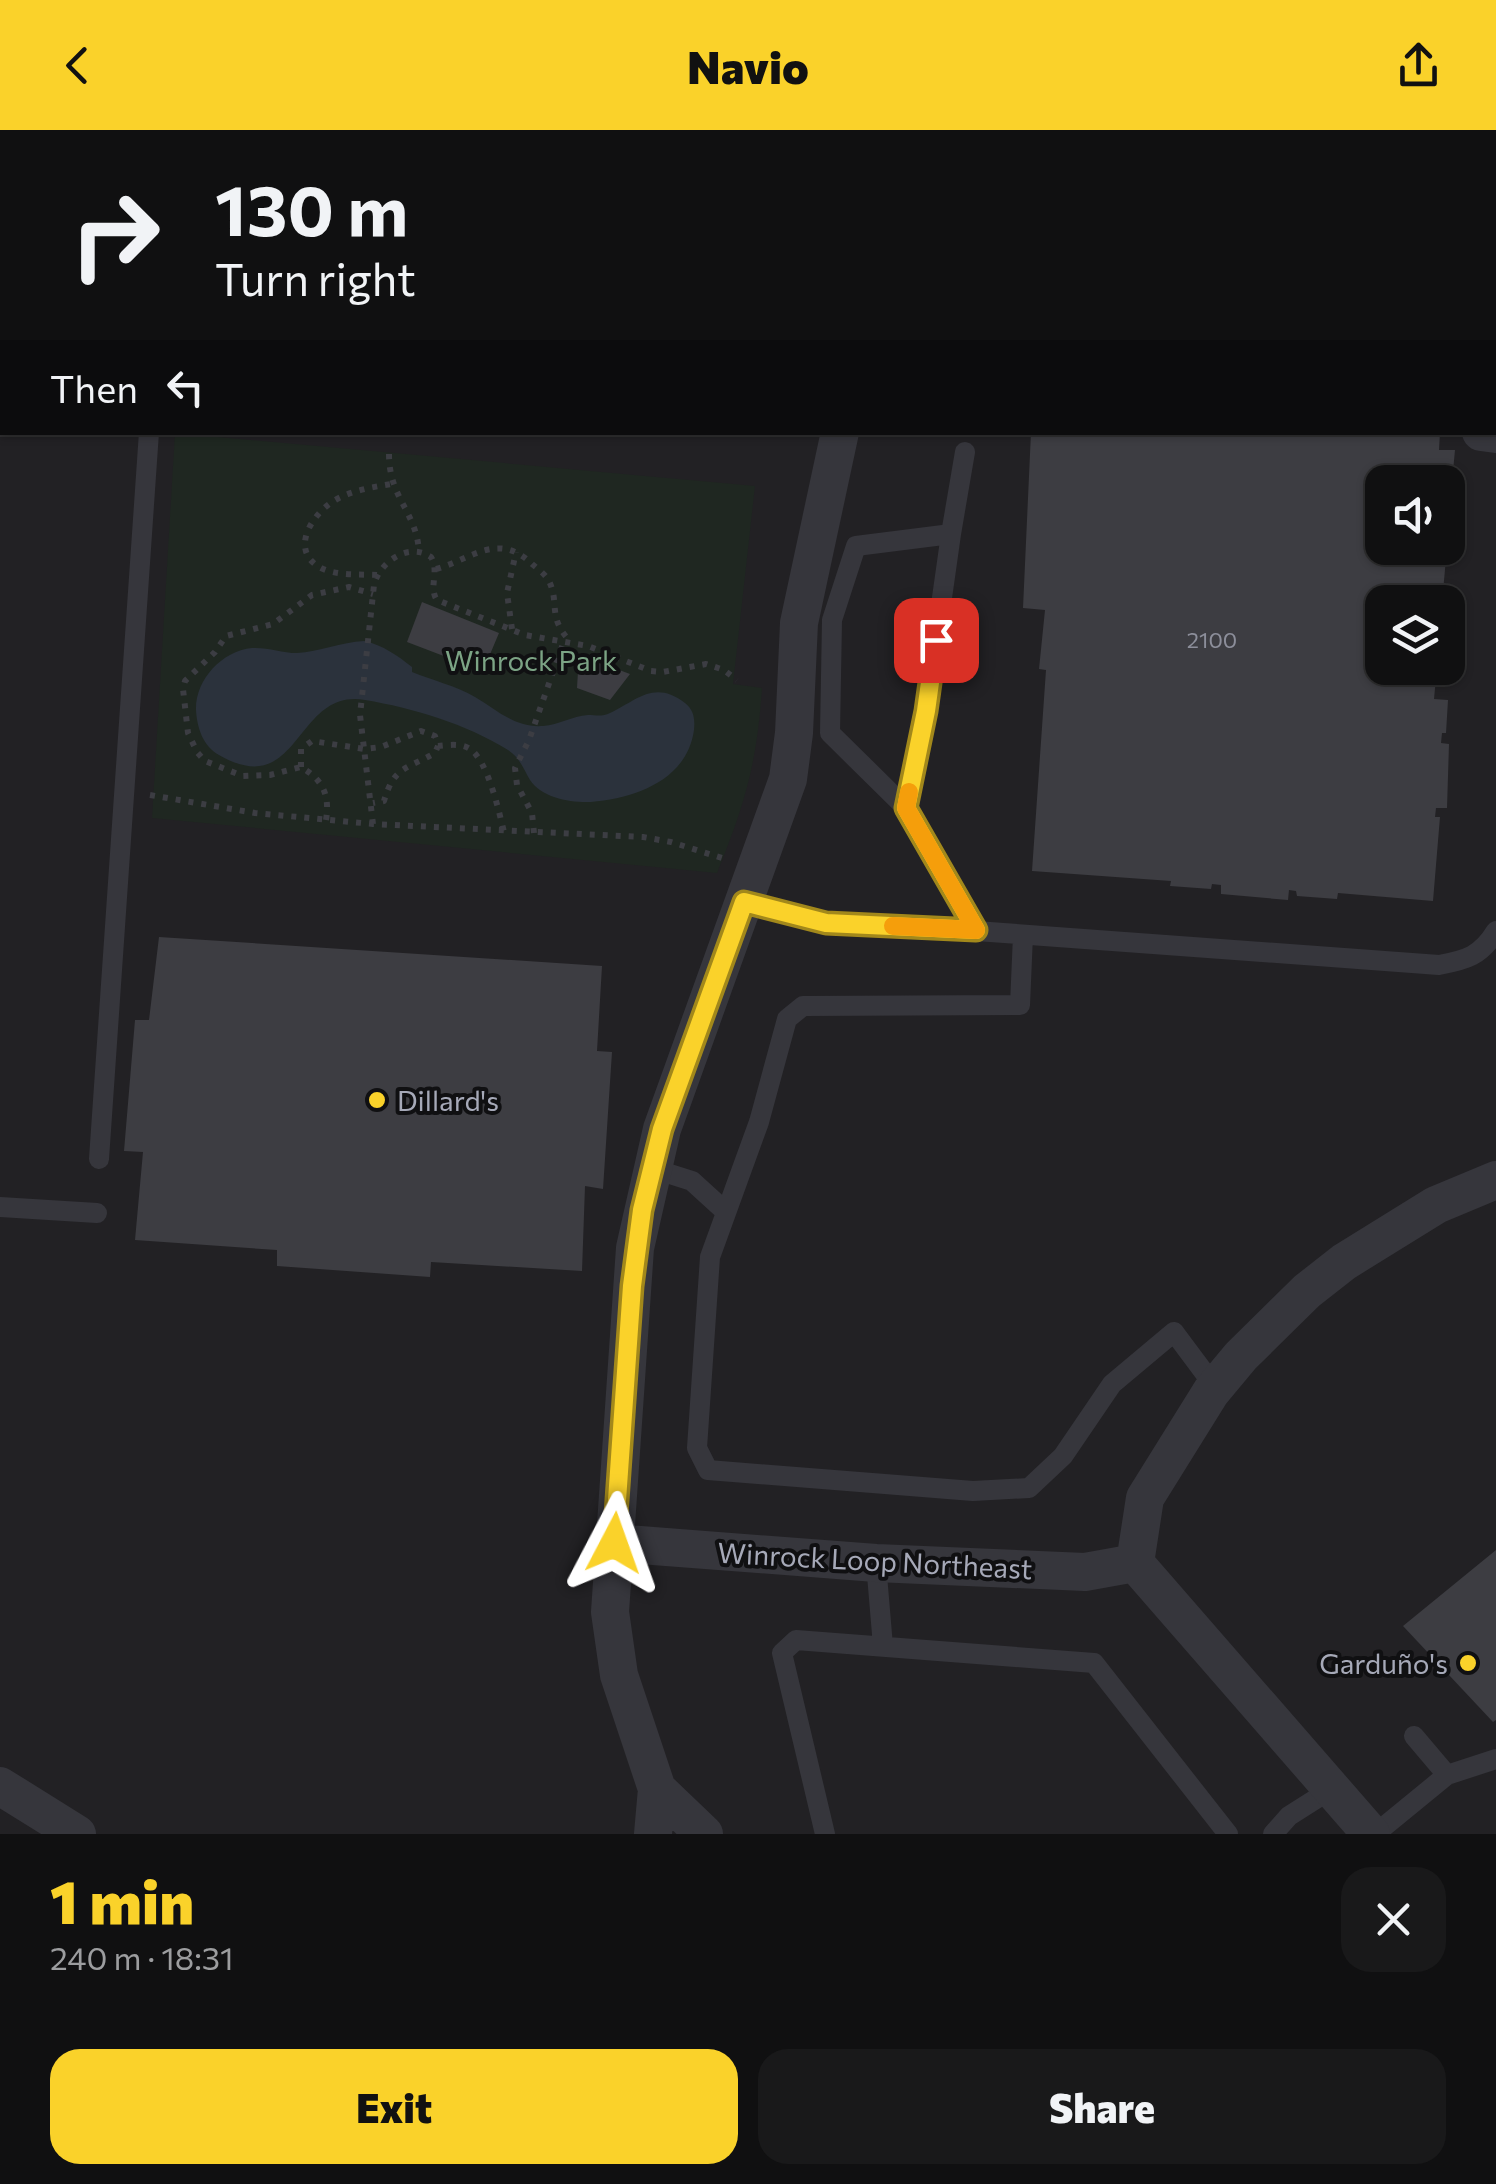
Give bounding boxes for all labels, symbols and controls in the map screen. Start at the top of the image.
icon: back [50,38,105,93]
text: Navio [687,38,809,93]
icon: share [1391,38,1446,93]
text: 130 m [215,165,408,250]
icon: right [50,170,180,300]
text: Turn right [215,250,416,305]
icon: left [158,360,213,415]
text: Then [50,364,138,411]
map controls [1365,465,1465,685]
button: sound [1365,465,1465,565]
button: layers [1365,585,1465,685]
pin [894,598,979,683]
icon: arrive [909,613,964,668]
house number: 2100 [1187,626,1237,653]
park label: Winrock Park [445,643,617,677]
place label: Dillard's [397,1083,499,1117]
marker: Dillard's [366,1089,388,1111]
position arrow [562,1491,666,1595]
street label: Winrock Loop Northeast [717,1535,1033,1585]
place label: Garduño's [1319,1646,1448,1680]
marker: Garduño's [1457,1652,1479,1674]
text: 1 min [50,1863,194,1936]
button: close [1341,1867,1446,1972]
text: 240 m · 18:31 [50,1937,234,1977]
button: Exit [50,2049,738,2164]
button: Share [758,2049,1446,2164]

